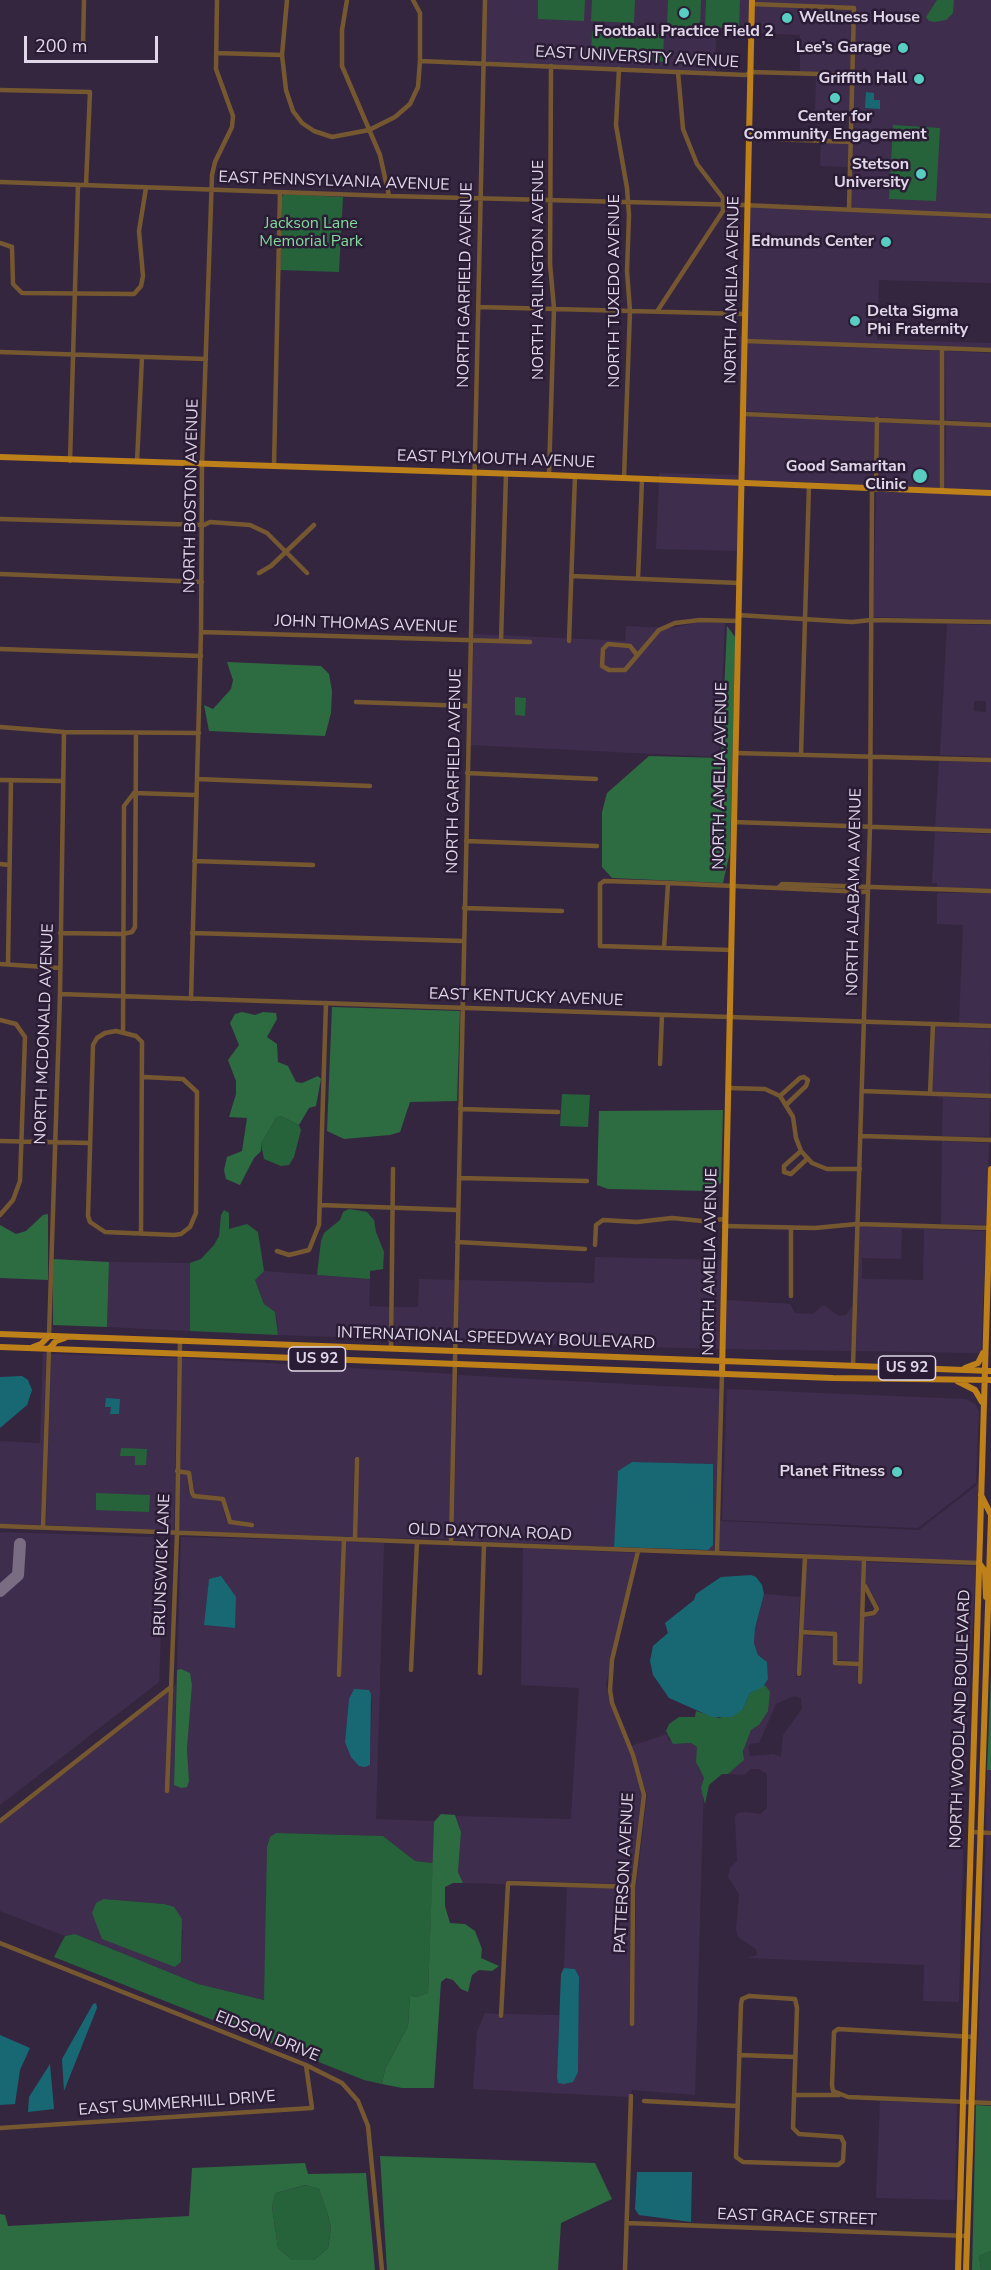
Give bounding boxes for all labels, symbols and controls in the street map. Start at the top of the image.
marker: Football Practice Field 2 [677,6,691,20]
place label: Wellness House [799,8,920,28]
marker: Wellness House [780,11,794,25]
place label: Football Practice Field 2 [594,22,774,42]
scale bar [27,24,160,62]
text: 200 m [35,34,87,58]
place label: Lee’s Garage [796,38,891,58]
marker: Lee’s Garage [896,41,910,55]
street label: EAST UNIVERSITY AVENUE [535,43,739,73]
place label: Griffith Hall [818,69,907,89]
marker: Griffith Hall [912,72,926,86]
marker: Center for Community Engagement [828,91,842,105]
place label: Center for Community Engagement [743,107,927,145]
place label: Stetson University [834,155,909,193]
street label: NORTH ARLINGTON AVENUE [529,160,549,380]
marker: Stetson University [914,167,928,181]
street label: EAST PENNSYLVANIA AVENUE [218,168,450,196]
street label: NORTH GARFIELD AVENUE [455,182,477,388]
street label: NORTH TUXEDO AVENUE [605,194,625,388]
street label: NORTH AMELIA AVENUE [722,196,744,384]
park label: Jackson Lane Memorial Park [259,214,363,252]
place label: Edmunds Center [751,232,874,252]
marker: Edmunds Center [879,235,893,249]
place label: Delta Sigma Phi Fraternity [867,302,968,340]
marker: Delta Sigma Phi Fraternity [848,314,862,328]
street label: NORTH BOSTON AVENUE [181,399,203,593]
street label: EAST PLYMOUTH AVENUE [397,447,595,473]
place label: Good Samaritan Clinic [786,457,906,495]
marker: Good Samaritan Clinic [911,467,929,485]
street label: JOHN THOMAS AVENUE [274,612,458,638]
street label: NORTH GARFIELD AVENUE [444,668,466,874]
street label: NORTH AMELIA AVENUE [710,682,732,870]
street label: NORTH ALABAMA AVENUE [844,788,866,996]
street label: NORTH MCDONALD AVENUE [32,923,58,1145]
street label: EAST KENTUCKY AVENUE [429,985,623,1011]
street label: NORTH AMELIA AVENUE [700,1168,722,1356]
street label: INTERNATIONAL SPEEDWAY BOULEVARD [337,1324,655,1354]
road number: US 92 [288,1347,346,1371]
road number: US 92 [878,1356,936,1380]
place label: Planet Fitness [779,1462,885,1482]
marker: Planet Fitness [890,1465,904,1479]
street label: BRUNSWICK LANE [151,1493,175,1637]
street label: OLD DAYTONA ROAD [408,1521,572,1545]
street label: NORTH WOODLAND BOULEVARD [947,1589,975,1849]
street label: PATTERSON AVENUE [611,1792,639,1954]
street label: EIDSON DRIVE [212,2007,322,2067]
street label: EAST SUMMERHILL DRIVE [78,2088,276,2120]
street label: EAST GRACE STREET [717,2206,877,2230]

